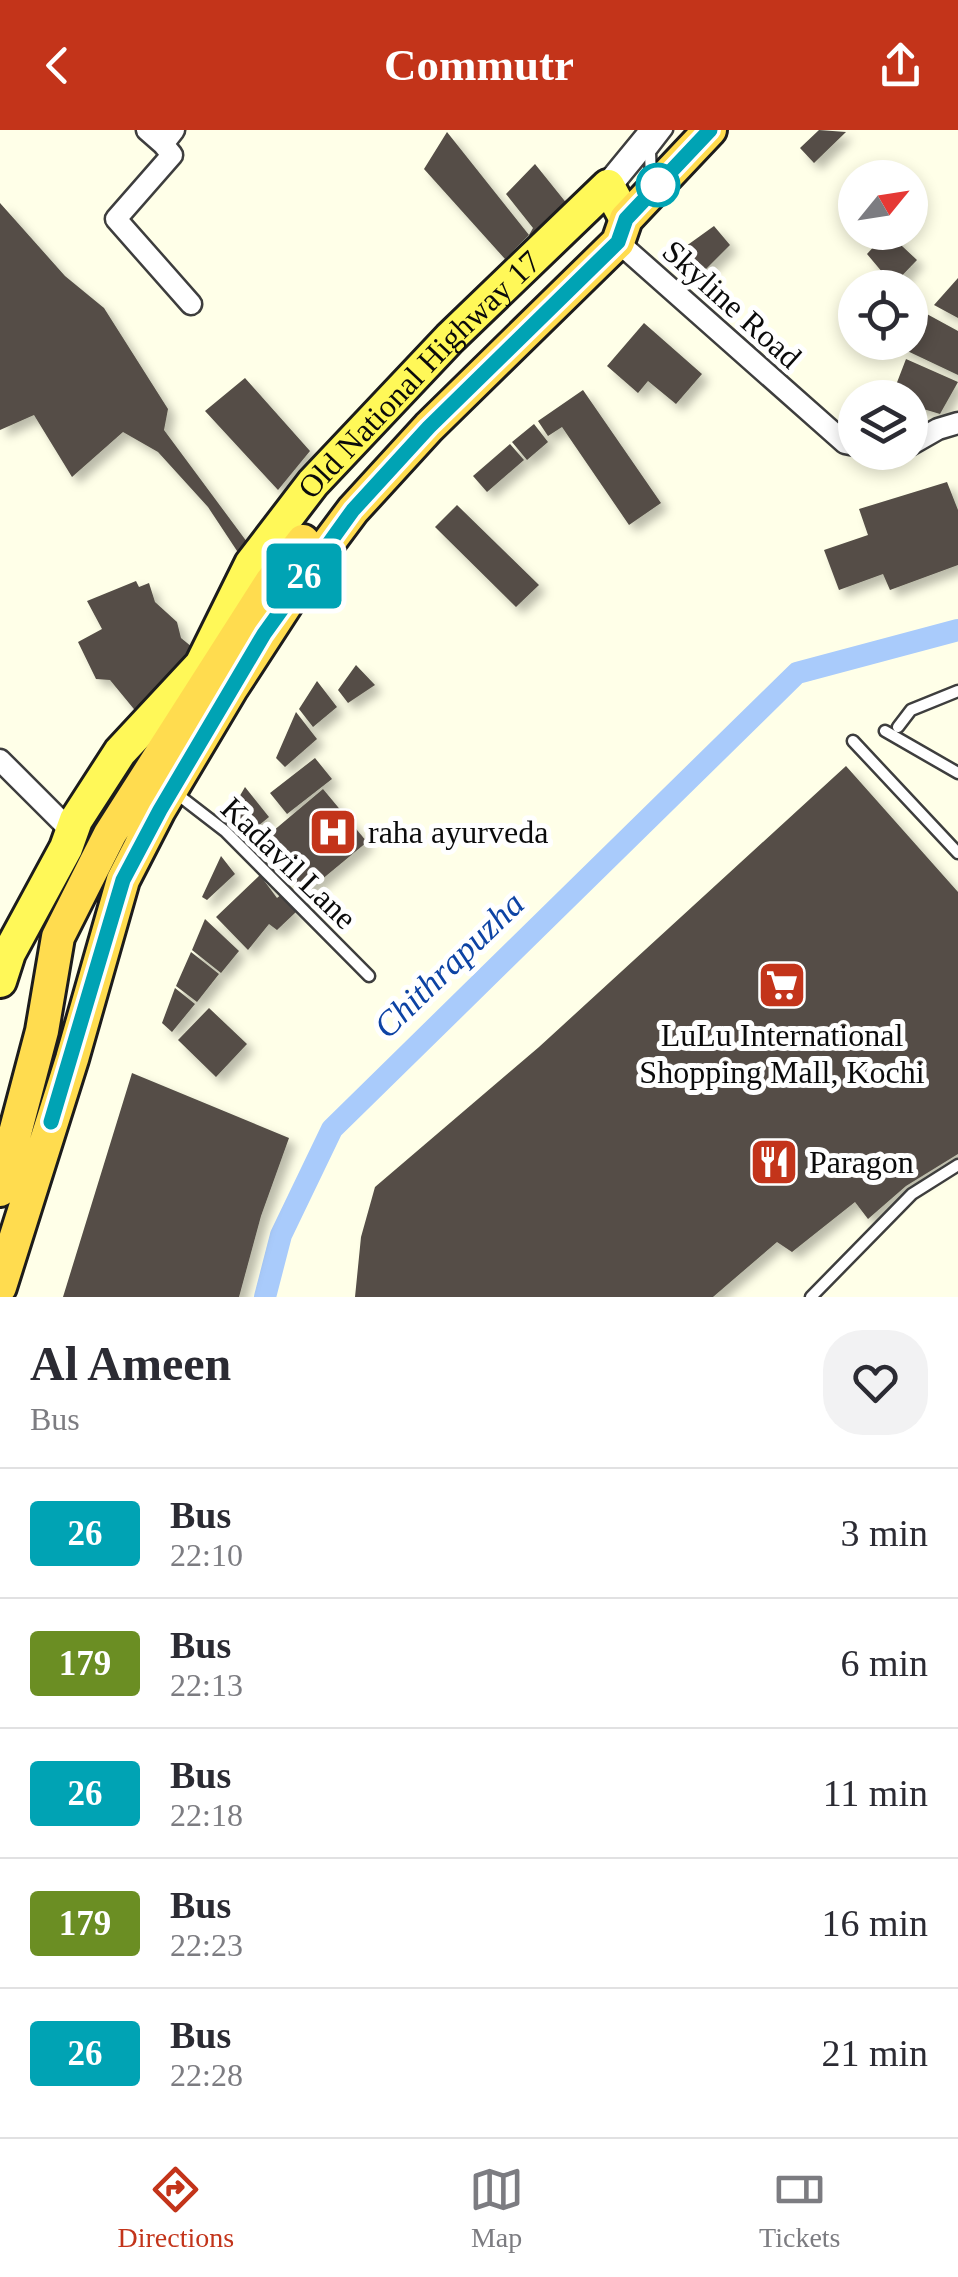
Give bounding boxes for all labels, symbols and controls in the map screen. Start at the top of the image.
icon: back [30,38,85,93]
icon: share [873,38,928,93]
text: Commutr [384,40,574,90]
north arrow [838,160,928,250]
map controls [838,160,928,470]
unlabelled marker [637,164,679,206]
street label: Skyline Road [656,233,808,375]
street label: Old National Highway 17 [290,243,548,505]
button: locate [838,270,928,360]
button: layers [838,380,928,470]
line badge: 26 [259,544,349,608]
text: 26 [287,557,322,596]
street label: Kadavil Lane [214,790,364,936]
hospital icon: raha ayurveda [307,806,359,858]
place label: raha ayurveda [368,814,548,850]
water label: Chithrapuzha [366,884,532,1046]
supermarket icon: LuLu International Shopping Mall, Kochi [756,959,808,1011]
place label: LuLu International Shopping Mall, Kochi [639,1017,925,1090]
restaurant icon: Paragon [748,1136,800,1188]
place label: Paragon [809,1144,914,1180]
button: heart [823,1330,928,1435]
text: Al Ameen [30,1337,231,1390]
text: Bus [30,1401,80,1437]
text: Bus [170,1494,231,1536]
text: 3 min [840,1512,928,1554]
text: 26 [68,1514,103,1553]
text: 22:10 [170,1537,243,1573]
text: Bus [170,1624,231,1666]
text: 6 min [840,1642,928,1684]
text: 179 [59,1644,111,1683]
text: 22:13 [170,1667,243,1703]
text: Bus [170,1754,231,1796]
text: 11 min [823,1772,928,1814]
text: 26 [68,1774,103,1813]
text: 22:18 [170,1797,243,1833]
text: Bus [170,1884,231,1926]
text: 16 min [821,1902,928,1944]
text: 179 [59,1904,111,1943]
text: 22:23 [170,1927,243,1963]
text: Bus [170,2014,231,2056]
text: 21 min [821,2032,928,2074]
text: 26 [68,2034,103,2073]
text: 22:28 [170,2057,243,2093]
tab: Directions [117,2162,234,2254]
tab: Map [469,2162,524,2254]
tab: Tickets [759,2162,841,2254]

